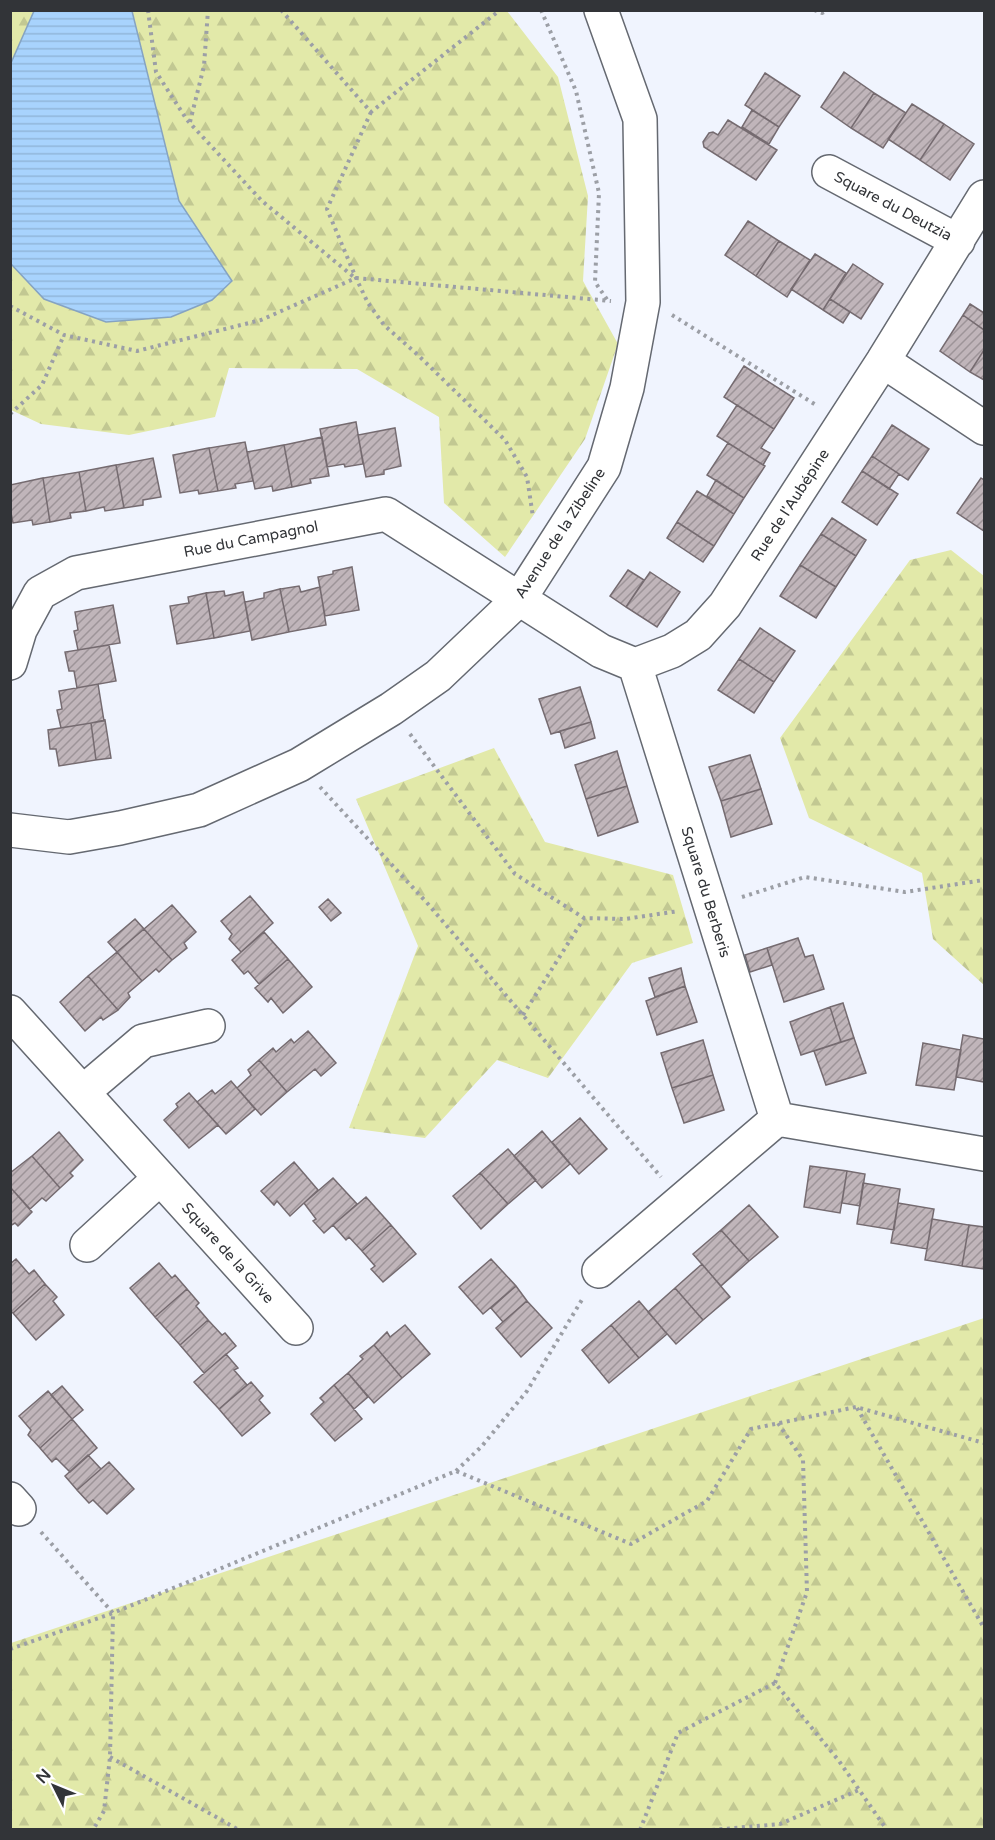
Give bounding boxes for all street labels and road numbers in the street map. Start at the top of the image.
street label: Square du Deutzia [831,167,955,245]
street label: Rue de l'Aubépine [747,446,833,564]
street label: Avenue de la Zibeline [511,464,609,602]
street label: Rue du Campagnol [182,517,320,561]
street label: Square du Berberis [678,824,734,960]
street label: Square de la Grive [178,1199,278,1307]

